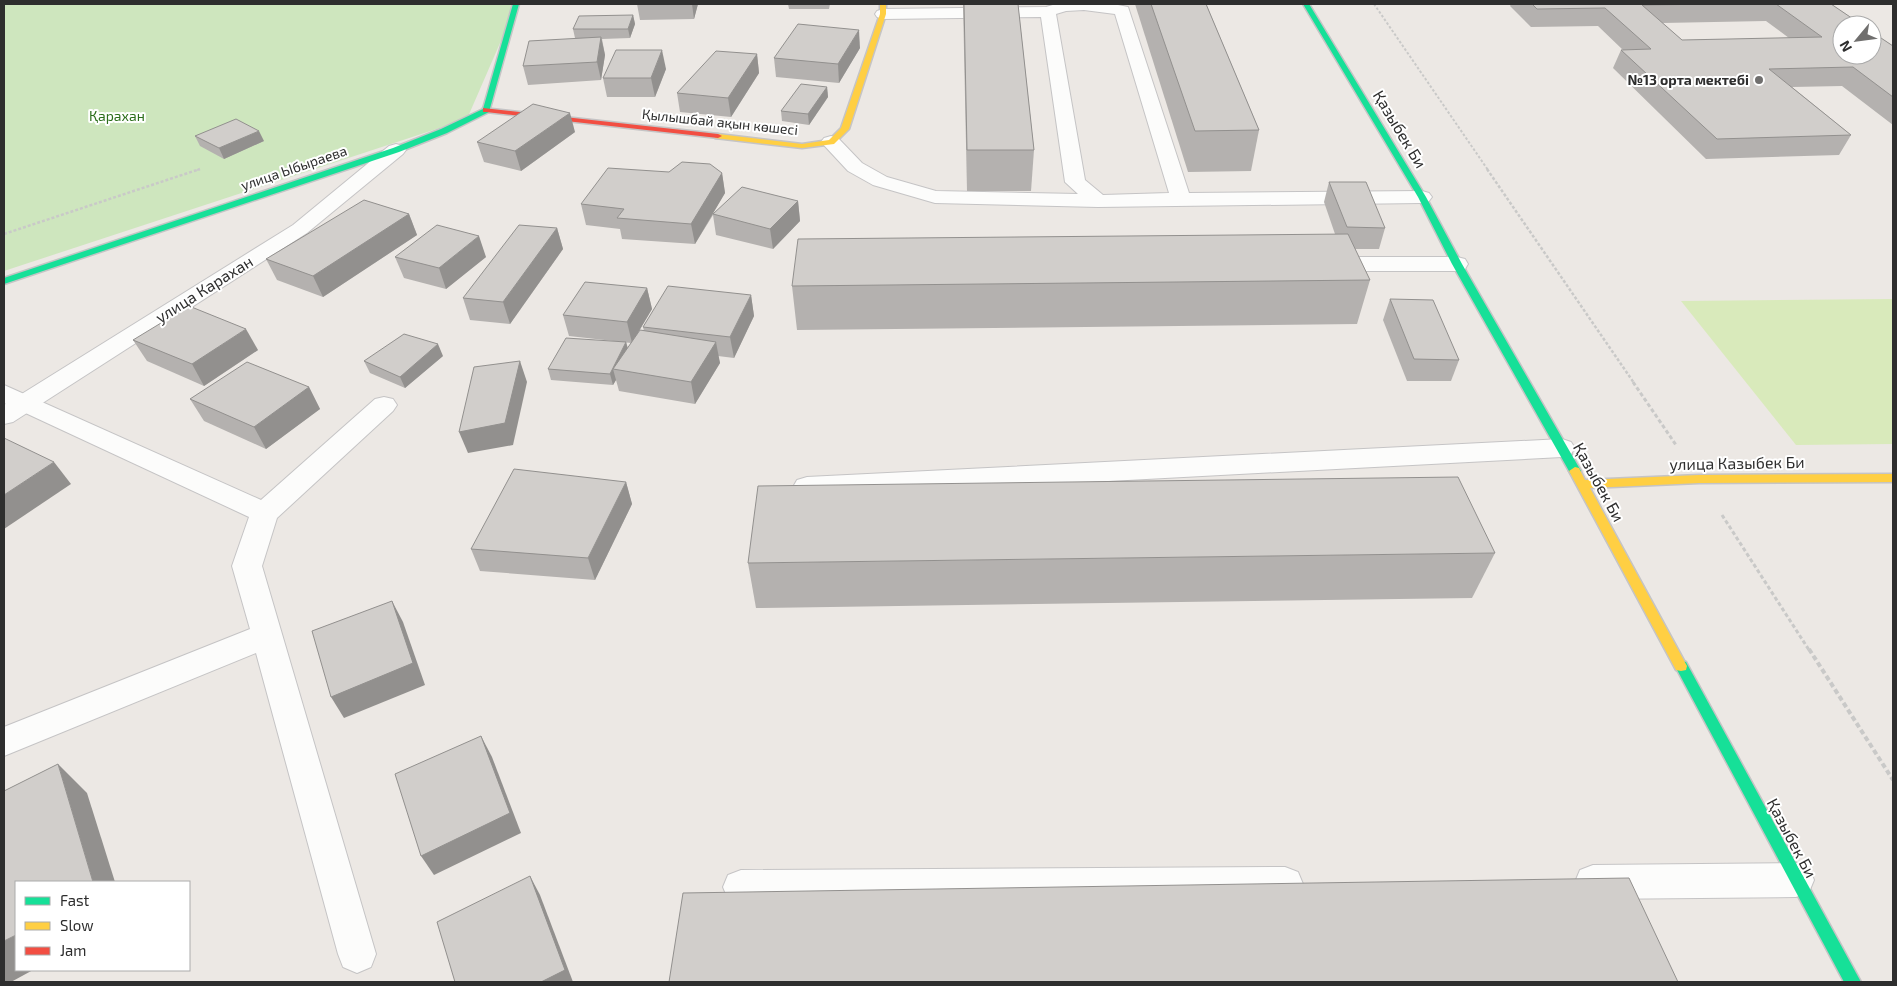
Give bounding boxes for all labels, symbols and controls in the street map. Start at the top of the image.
north arrow [1832,15,1882,65]
text: N [1835,38,1855,55]
place label: №13 орта мектебі [1627,71,1749,88]
marker: №13 орта мектебі [1753,74,1765,86]
street label: Қазыбек Би [1370,86,1431,171]
street label: Қылышбай ақын көшесі [641,105,799,138]
park label: Қарахан [89,107,145,124]
street label: улица Ыбыраева [239,141,349,194]
street label: улица Карахан [151,251,257,327]
street label: Қазыбек Би [1570,439,1629,525]
street label: улица Казыбек Би [1669,452,1805,474]
street label: Қазыбек Би [1764,795,1821,881]
legend [15,881,190,971]
text: Fast [60,891,90,909]
text: Slow [60,916,94,934]
text: Jam [60,941,86,959]

